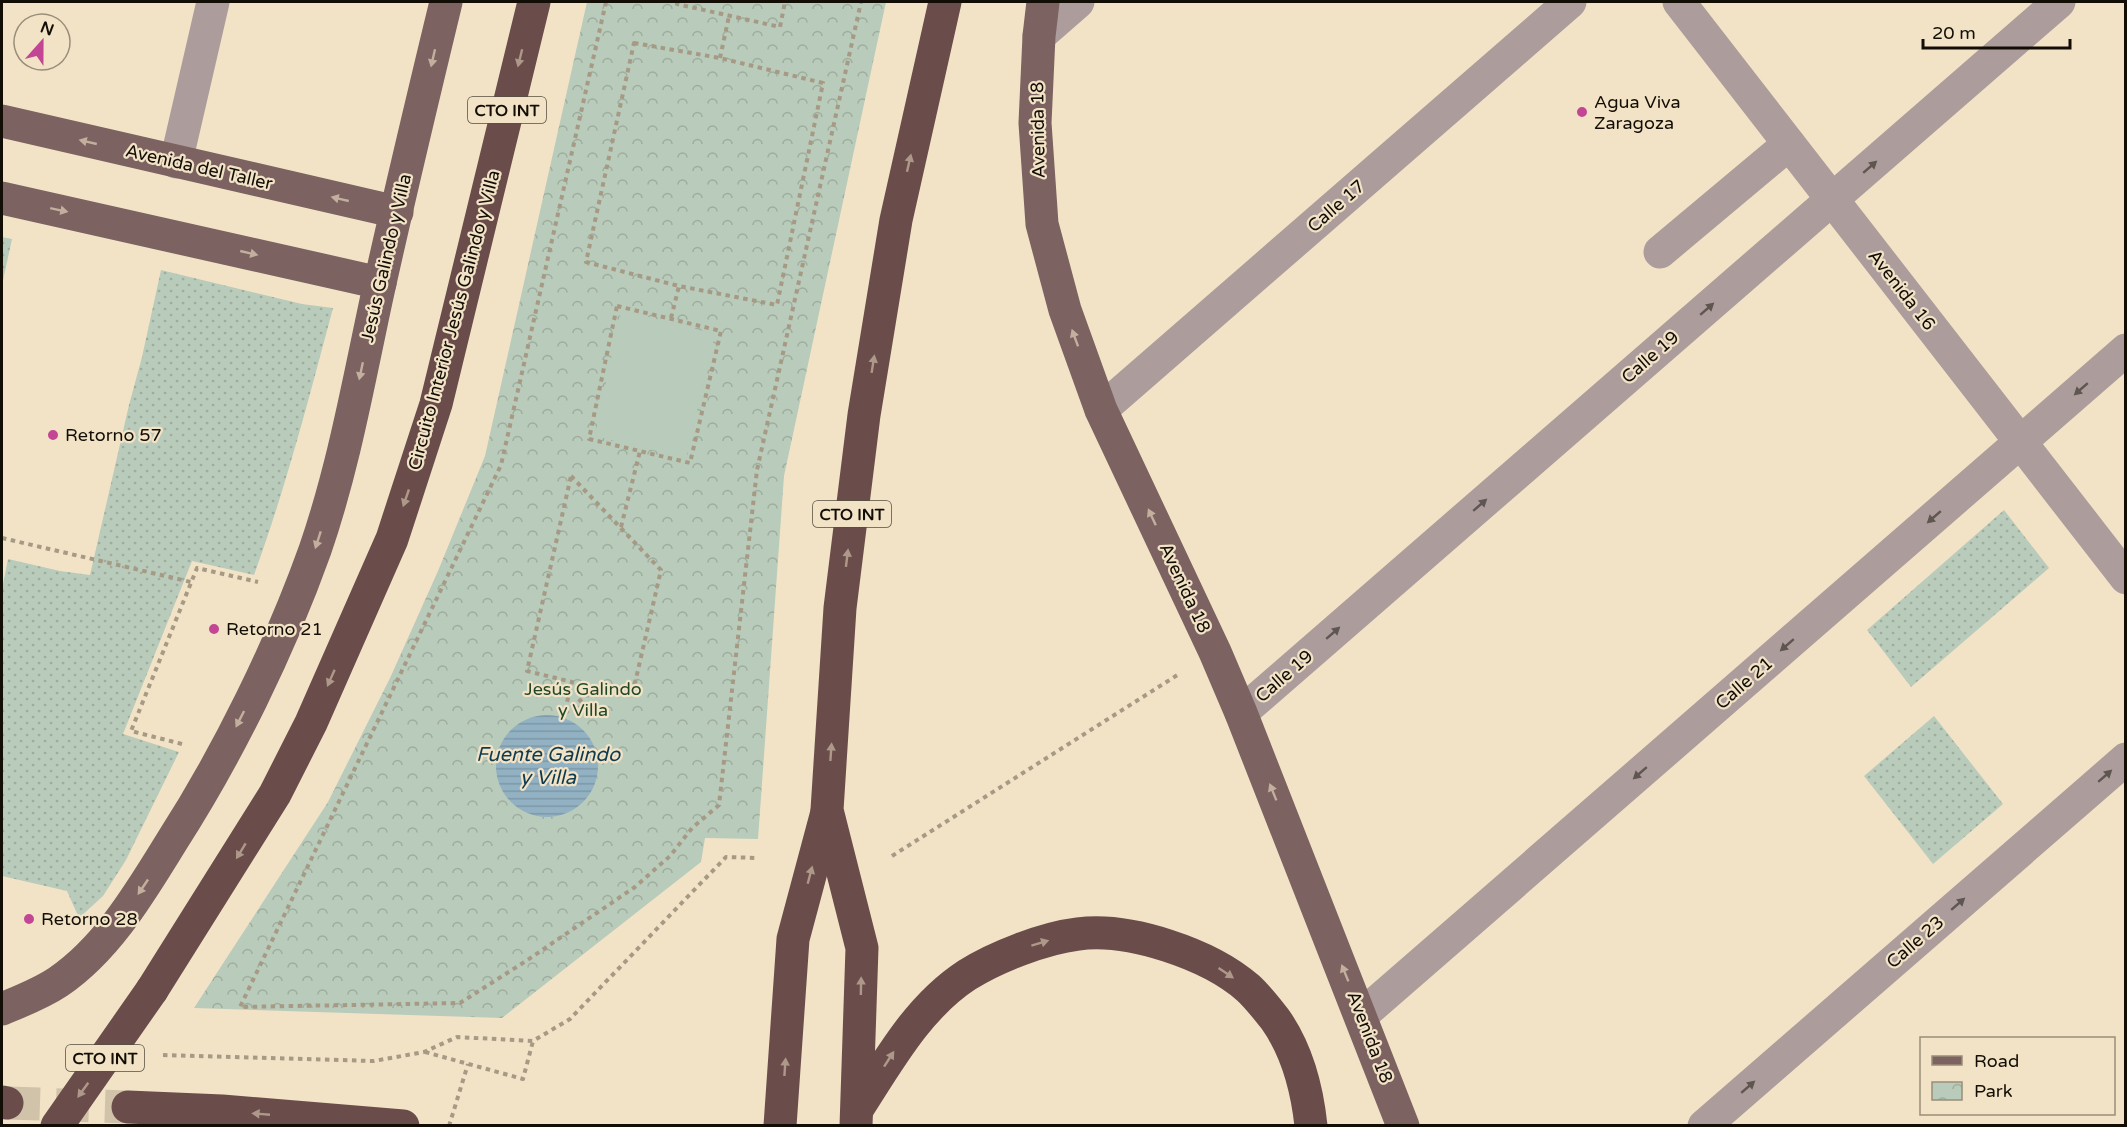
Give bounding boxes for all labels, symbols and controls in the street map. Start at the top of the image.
north arrow [12,12,72,72]
scale bar [1923,12,2070,50]
text: N [37,17,57,41]
text: 20 m [1932,22,1976,44]
one-way arrow [427,49,437,68]
one-way arrow [514,49,524,68]
street label: Avenida 18 [1026,82,1050,178]
place label: Agua Viva Zaragoza [1594,91,1681,134]
road number: CTO INT [468,97,546,123]
marker: Agua Viva Zaragoza [1575,105,1589,119]
one-way arrow [79,136,97,146]
street label: Avenida del Taller [123,139,275,195]
one-way arrow [905,153,914,172]
one-way arrow [1862,161,1877,174]
street label: Circuito Interior Jesús Galindo y Villa [403,167,505,473]
street label: Jesús Galindo y Villa [356,172,416,344]
street label: Calle 17 [1303,175,1369,237]
one-way arrow [330,194,349,203]
one-way arrow [49,206,68,216]
street label: Avenida 16 [1864,245,1940,335]
one-way arrow [240,249,258,259]
one-way arrow [1699,303,1714,316]
street label: Calle 19 [1617,326,1683,388]
one-way arrow [1070,329,1079,347]
one-way arrow [868,355,877,374]
one-way arrow [355,362,365,381]
one-way arrow [2074,382,2089,395]
place label: Retorno 57 [65,424,162,446]
marker: Retorno 57 [46,428,60,442]
one-way arrow [400,489,410,507]
one-way arrow [1472,499,1487,512]
road number: CTO INT [813,501,891,527]
one-way arrow [1147,509,1156,526]
one-way arrow [1927,510,1942,524]
one-way arrow [313,531,322,549]
street label: Avenida 18 [1155,540,1215,636]
one-way arrow [842,548,851,567]
place label: Retorno 21 [226,618,323,640]
marker: Retorno 21 [207,622,221,636]
one-way arrow [1325,627,1340,640]
one-way arrow [1780,638,1795,651]
street label: Calle 19 [1251,645,1317,707]
street label: Calle 21 [1711,652,1777,714]
one-way arrow [326,670,336,688]
park label: Jesús Galindo y Villa [524,678,642,721]
one-way arrow [236,710,245,727]
one-way arrow [826,742,836,761]
water label: Fuente Galindo y Villa [476,743,621,790]
one-way arrow [1633,766,1648,779]
one-way arrow [2098,769,2113,783]
one-way arrow [1267,783,1277,801]
one-way arrow [236,843,246,860]
one-way arrow [806,865,816,884]
one-way arrow [137,879,149,895]
one-way arrow [1950,898,1965,911]
place label: Retorno 28 [41,908,138,930]
street label: Calle 23 [1882,911,1948,973]
marker: Retorno 28 [22,912,36,926]
one-way arrow [1031,938,1049,947]
one-way arrow [1340,964,1349,982]
one-way arrow [1218,968,1234,979]
one-way arrow [856,977,866,996]
street label: Avenida 18 [1342,988,1398,1086]
legend [1920,1037,2115,1115]
road number: CTO INT [66,1045,144,1071]
one-way arrow [884,1050,895,1067]
text: Road [1974,1050,2019,1072]
one-way arrow [780,1058,789,1077]
text: Park [1974,1080,2013,1102]
one-way arrow [77,1081,89,1097]
one-way arrow [1740,1081,1755,1094]
one-way arrow [251,1109,270,1118]

